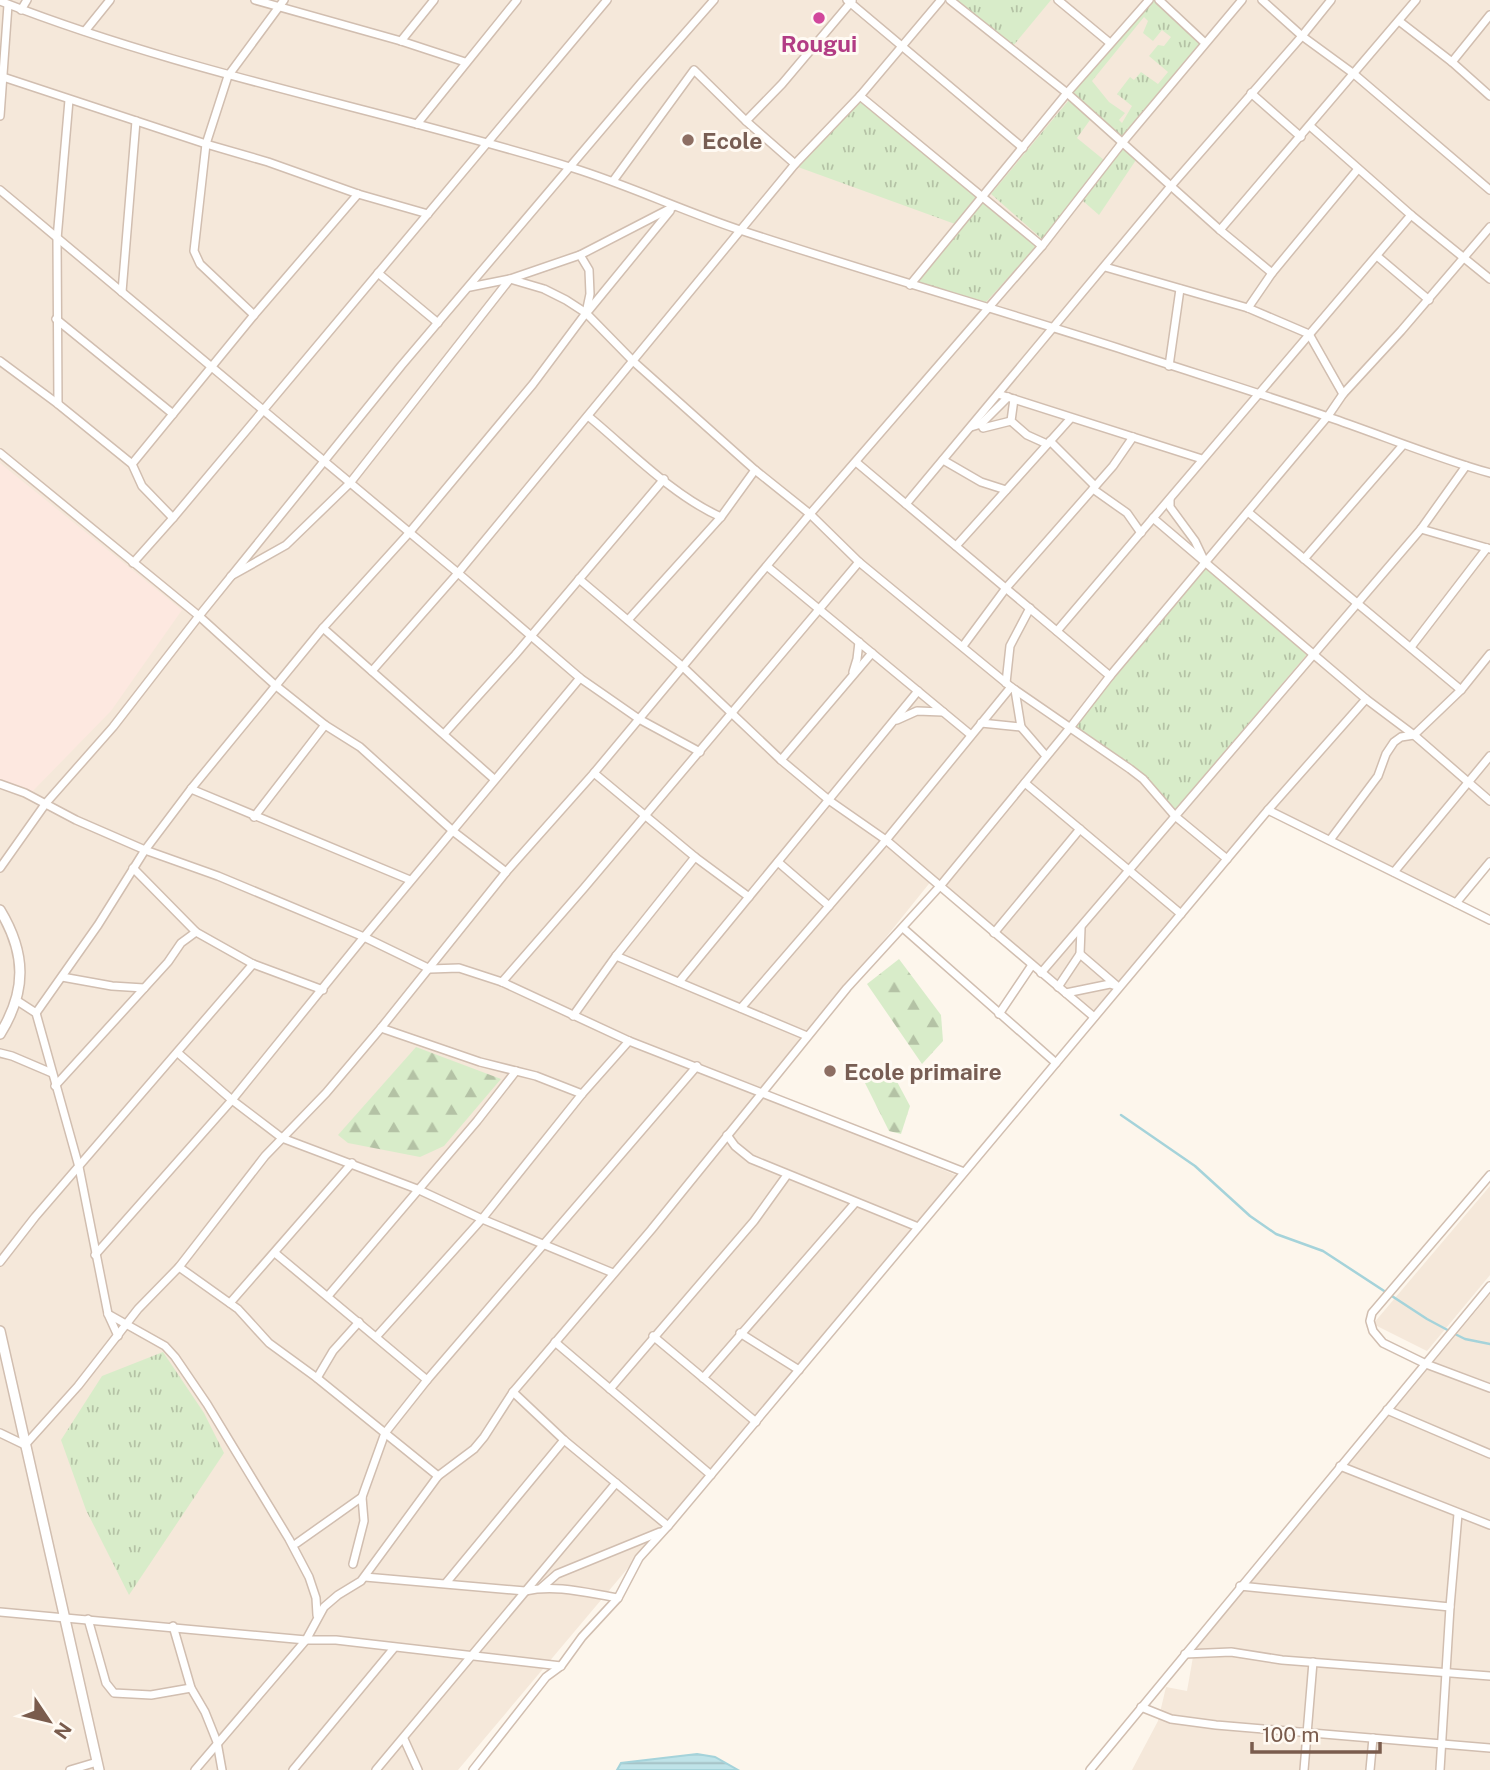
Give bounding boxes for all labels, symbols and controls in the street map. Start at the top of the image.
marker: Rougui [811,10,827,26]
place label: Rougui [781,30,857,57]
place label: Ecole [702,127,762,154]
marker: Ecole [680,132,696,148]
place label: Ecole primaire [844,1058,1002,1085]
marker: Ecole primaire [822,1063,838,1079]
north arrow [14,1686,84,1756]
scale bar [1252,1710,1380,1754]
text: N [50,1718,76,1743]
text: 100 m [1262,1722,1319,1747]

